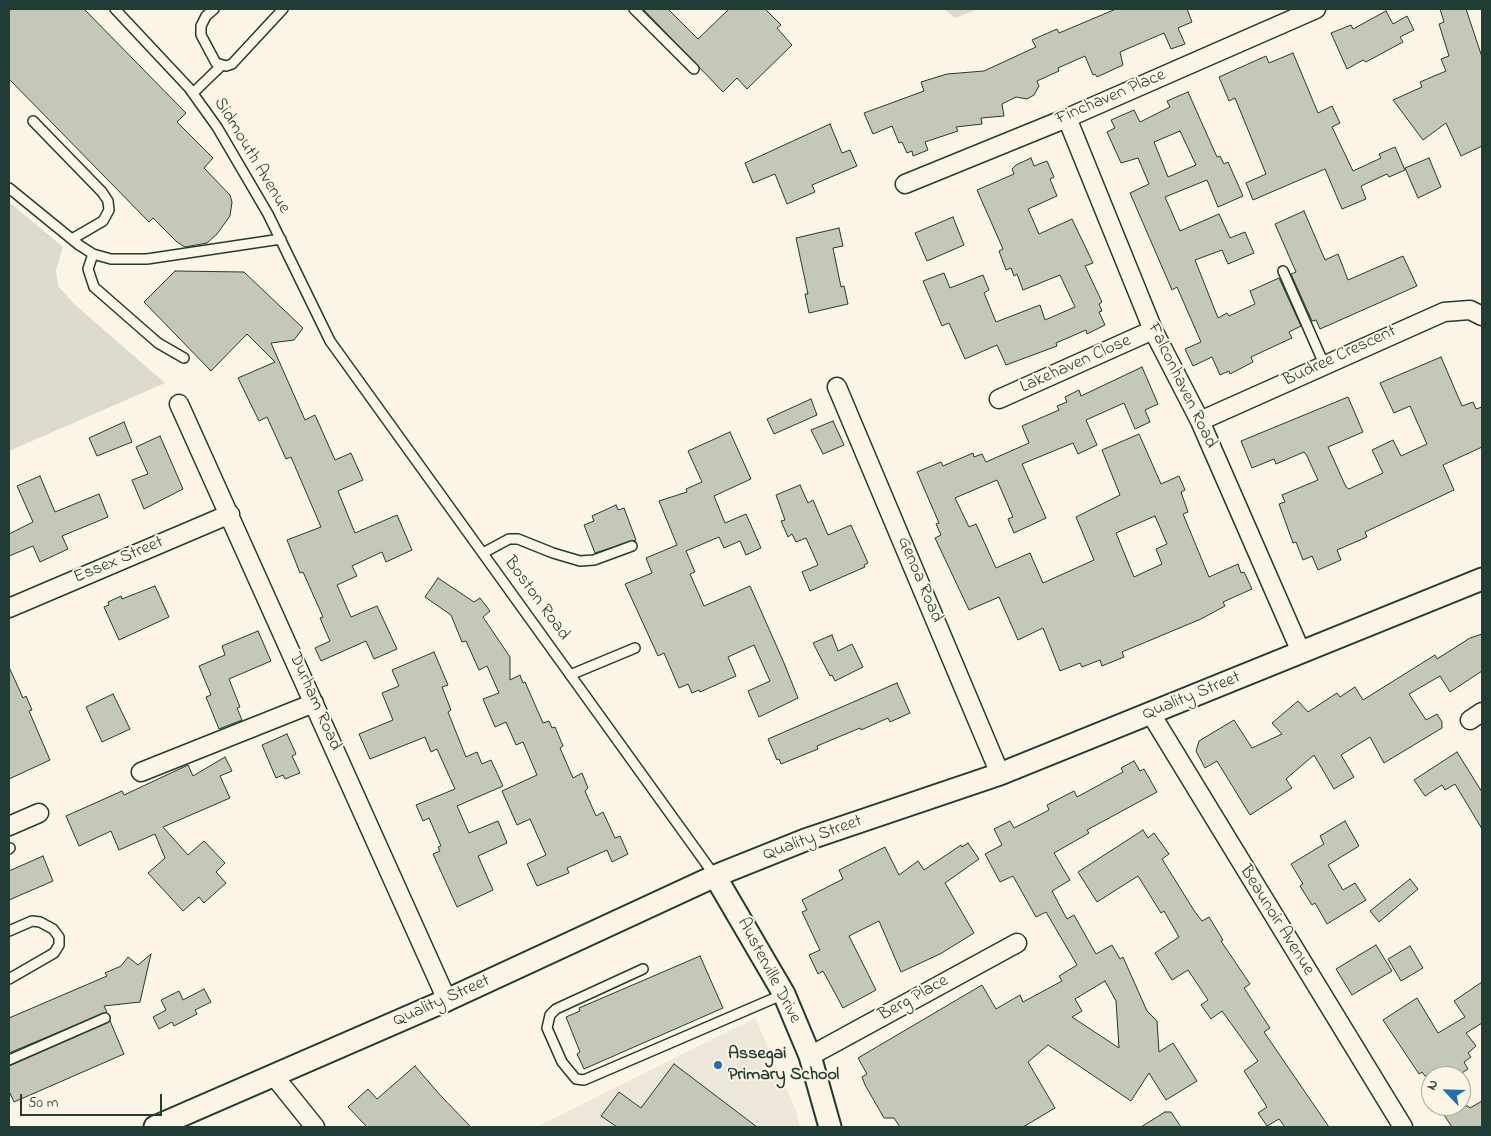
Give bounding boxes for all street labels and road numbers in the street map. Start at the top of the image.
street label: Finchaven Place [1053,65,1169,131]
street label: Sidmouth Avenue [208,94,294,218]
street label: Falconhaven Road [1141,320,1221,452]
street label: Budree Crescent [1280,321,1400,393]
street label: Lakehaven Close [1017,331,1135,399]
street label: Essex Street [71,532,167,590]
street label: Genoa Road [891,534,947,626]
street label: Boston Road [498,553,574,645]
street label: Durham Road [283,650,345,754]
street label: Quality Street [1140,668,1244,726]
street label: Quality Street [761,811,865,867]
street label: Beaunoir Avenue [1234,862,1318,980]
street label: Austerville Drive [731,914,805,1028]
street label: Quality Street [390,971,494,1033]
street label: Berg Place [875,971,953,1027]

